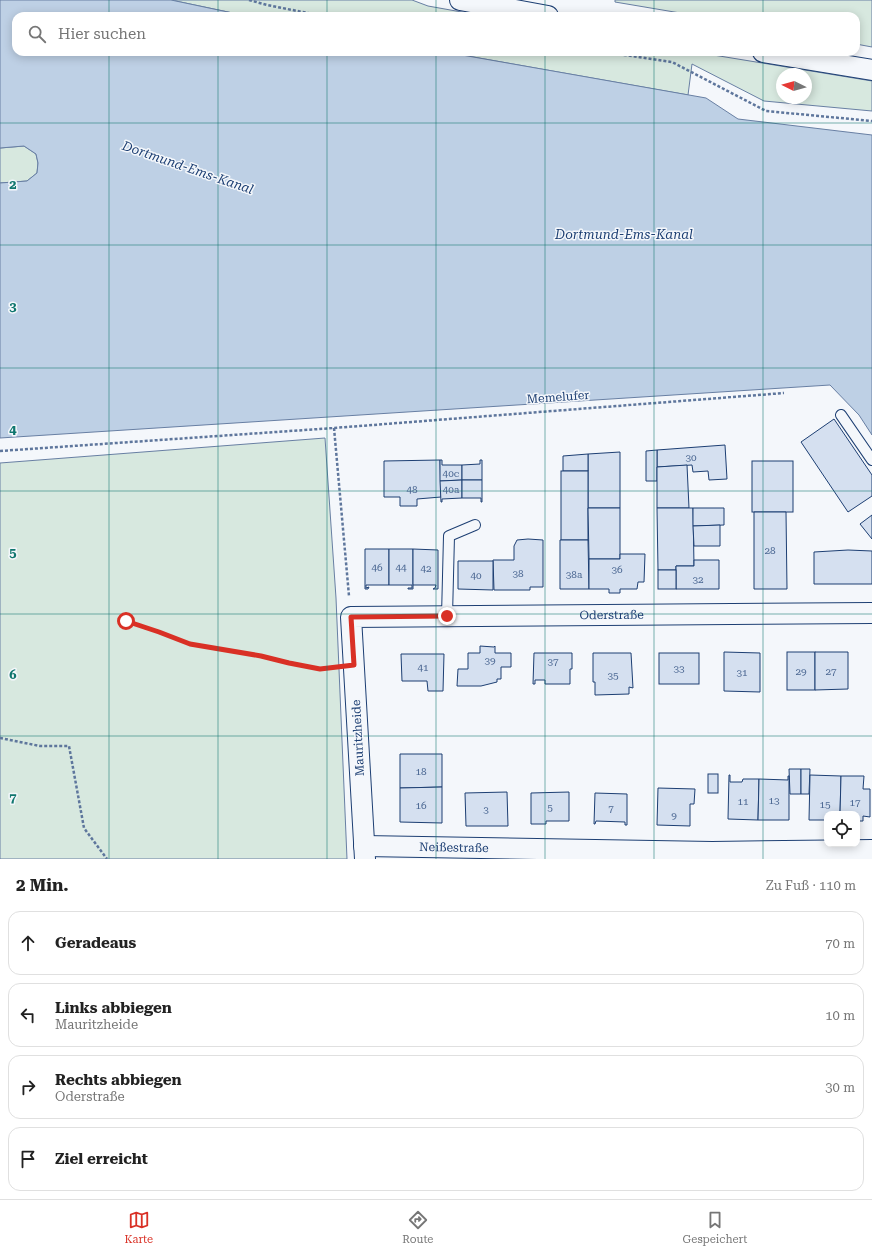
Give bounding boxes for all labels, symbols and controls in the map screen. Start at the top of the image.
search box [12,12,860,56]
icon: search [26,23,48,45]
text: Hier suchen [58,25,146,43]
north arrow [776,68,812,104]
water label: Dortmund-Ems-Kanal [119,138,256,197]
text: 2 [9,177,17,192]
water label: Dortmund-Ems-Kanal [554,227,693,242]
text: 3 [9,299,17,314]
street label: Memelufer [526,388,590,406]
text: 4 [9,422,17,437]
house number: 30 [685,452,697,463]
house number: 40c [443,468,460,479]
house number: 48 [406,484,418,495]
house number: 40a [443,484,460,495]
text: 5 [9,545,17,560]
house number: 28 [764,545,776,556]
house number: 46 [371,562,383,573]
house number: 44 [395,562,407,573]
house number: 42 [420,563,432,574]
house number: 36 [611,564,623,575]
house number: 38 [512,568,524,579]
house number: 38a [566,569,583,580]
house number: 40 [470,570,482,581]
house number: 32 [692,574,704,585]
route end [438,607,456,625]
street label: Oderstraße [579,608,644,622]
route start [117,612,135,630]
house number: 39 [484,655,496,666]
house number: 37 [547,656,559,667]
house number: 41 [417,662,429,673]
house number: 33 [673,663,685,674]
house number: 29 [795,666,807,677]
house number: 27 [825,666,837,677]
text: 6 [9,667,17,682]
house number: 31 [736,667,748,678]
house number: 35 [607,670,619,681]
street label: Mauritzheide [349,699,367,777]
house number: 18 [415,766,427,777]
text: 7 [9,790,17,805]
house number: 13 [768,795,780,806]
house number: 11 [737,796,749,807]
house number: 17 [849,797,861,808]
house number: 15 [819,799,831,810]
house number: 16 [415,800,427,811]
house number: 5 [547,802,553,813]
house number: 7 [608,803,614,814]
house number: 3 [483,804,489,815]
house number: 9 [671,810,677,821]
map controls [824,811,860,847]
button: locate [824,811,860,847]
street label: Neißestraße [419,840,489,855]
text: 2 Min. [16,875,69,895]
text: Zu Fuß · 110 m [766,878,856,893]
icon: ahead [17,932,39,954]
text: Geradeaus [55,934,136,952]
text: 70 m [825,936,855,951]
text: Links abbiegen [55,999,172,1017]
icon: left [17,1004,39,1026]
text: 10 m [825,1008,855,1023]
text: Mauritzheide [55,1017,138,1032]
text: Rechts abbiegen [55,1071,182,1089]
icon: right [17,1076,39,1098]
text: 30 m [825,1080,855,1095]
text: Oderstraße [55,1089,125,1104]
icon: arrive [17,1148,39,1170]
text: Ziel erreicht [55,1150,148,1168]
tab: Karte [125,1209,153,1246]
tab: Route [402,1209,433,1246]
tab: Gespeichert [683,1209,747,1246]

